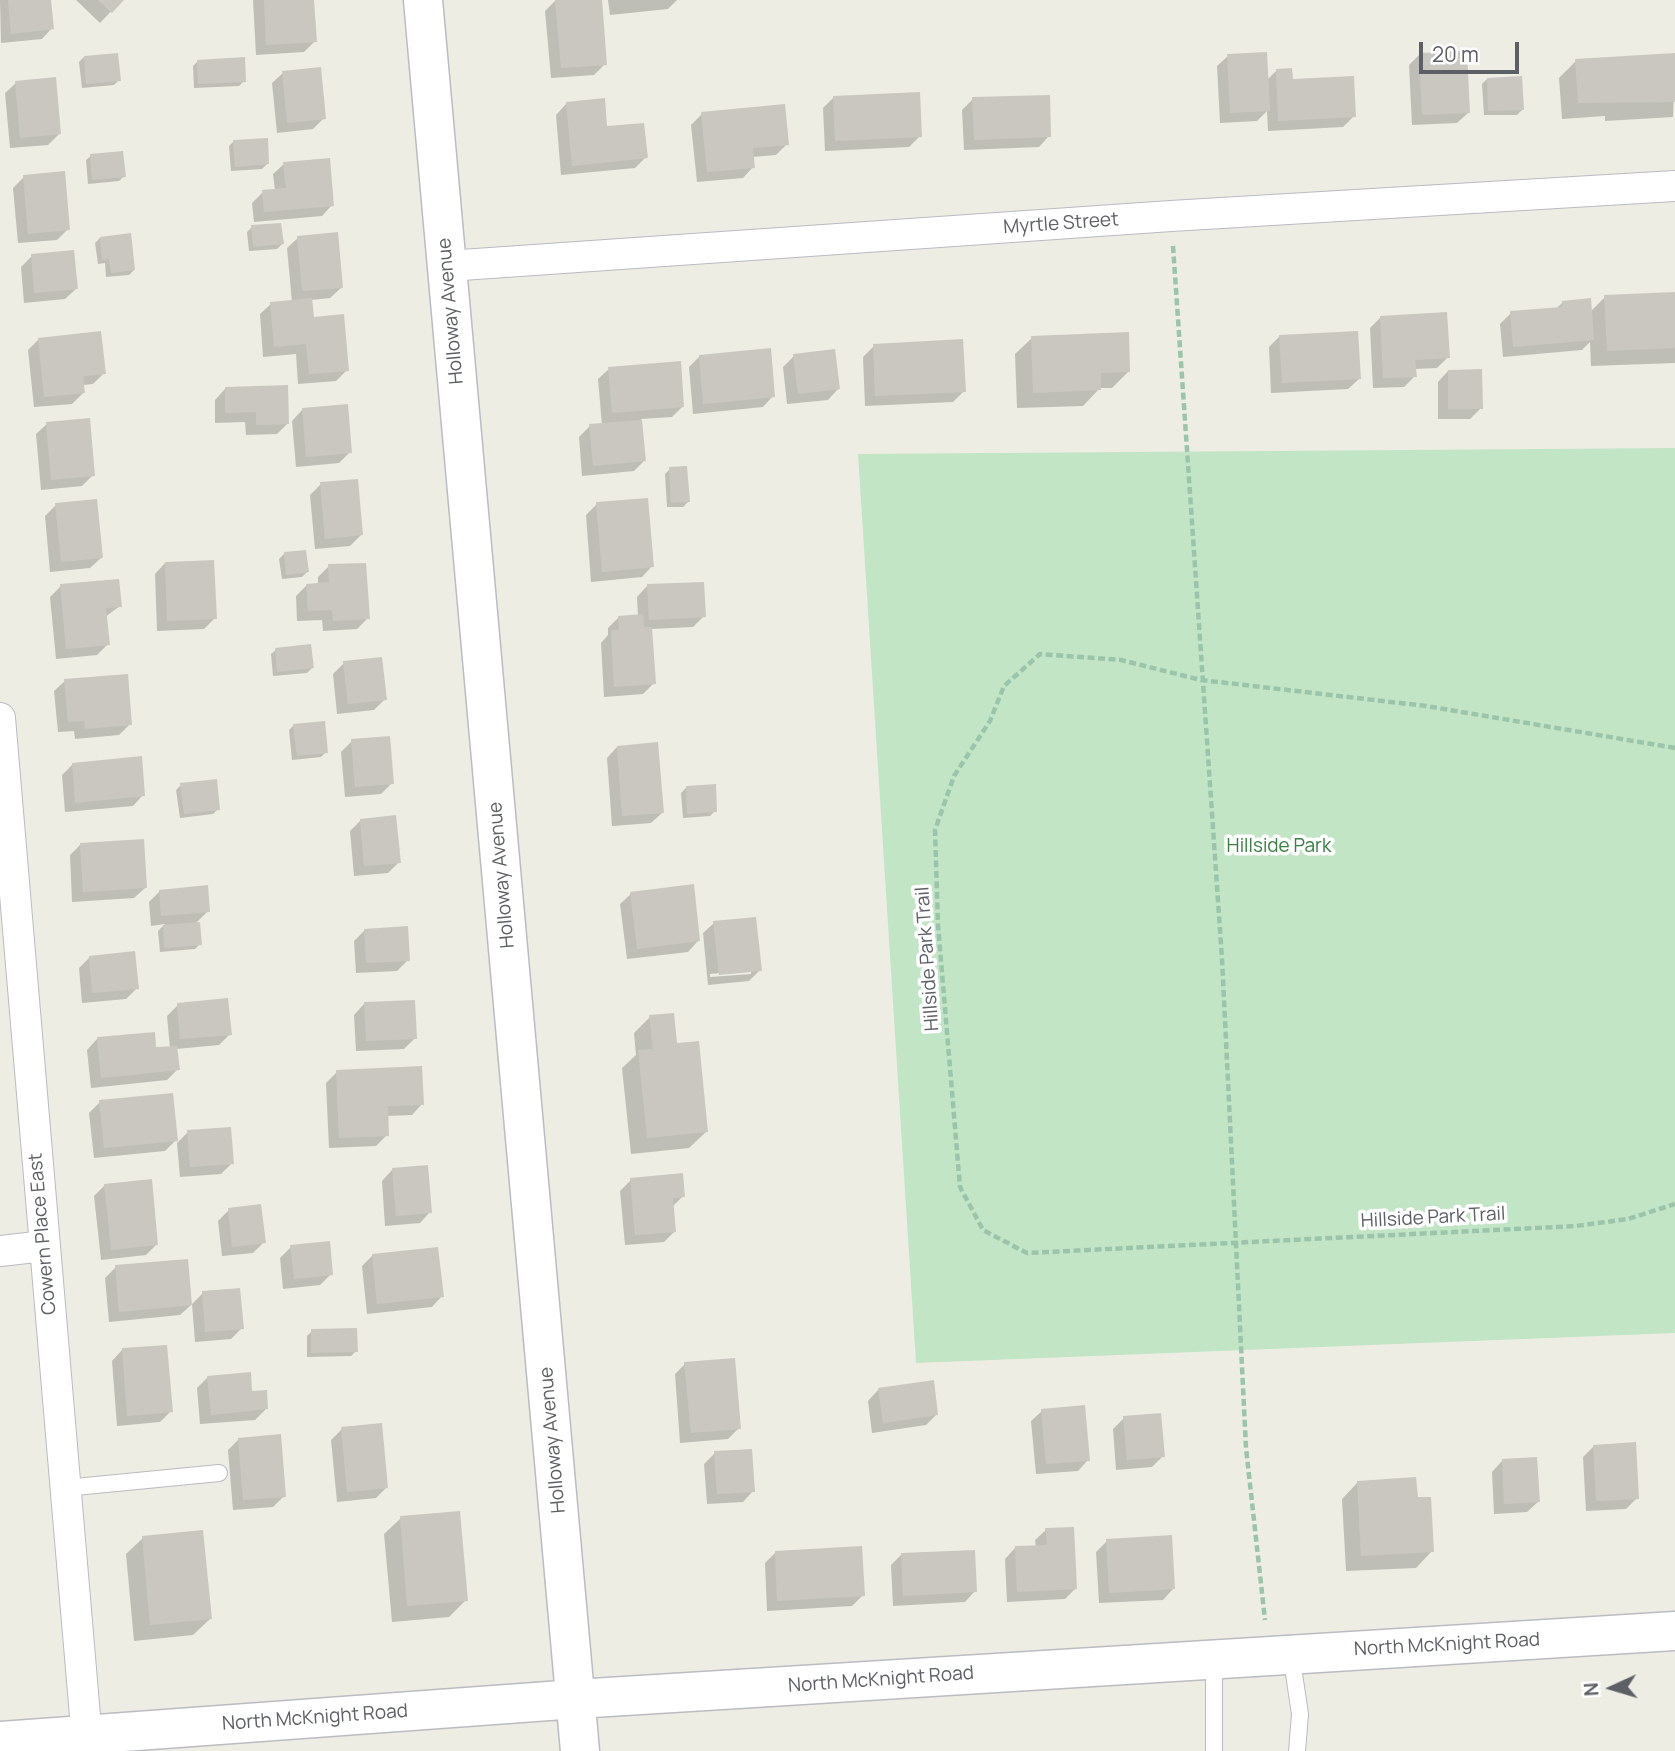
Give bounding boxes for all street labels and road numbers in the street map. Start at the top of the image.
street label: Myrtle Street [1003,209,1119,239]
street label: Holloway Avenue [433,237,469,385]
street label: Holloway Avenue [484,801,520,949]
street label: Hillside Park Trail [912,886,944,1032]
street label: Cowern Place East [25,1152,61,1316]
street label: Hillside Park Trail [1360,1203,1506,1233]
street label: Holloway Avenue [535,1366,571,1514]
street label: North McKnight Road [1353,1629,1541,1661]
street label: North McKnight Road [787,1662,975,1698]
street label: North McKnight Road [221,1700,409,1736]

